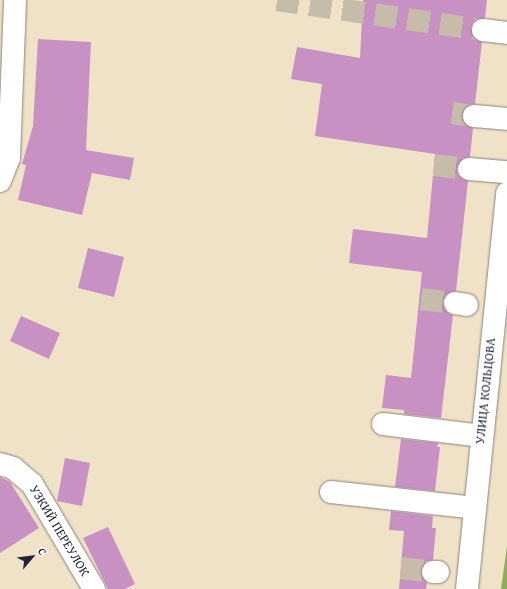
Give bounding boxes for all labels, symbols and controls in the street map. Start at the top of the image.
street label: УЛИЦА КОЛЬЦОВА [473,337,499,445]
street label: УЗКИЙ ПЕРЕУЛОК [26,483,92,579]
north arrow [12,537,52,577]
text: С [34,545,51,558]

